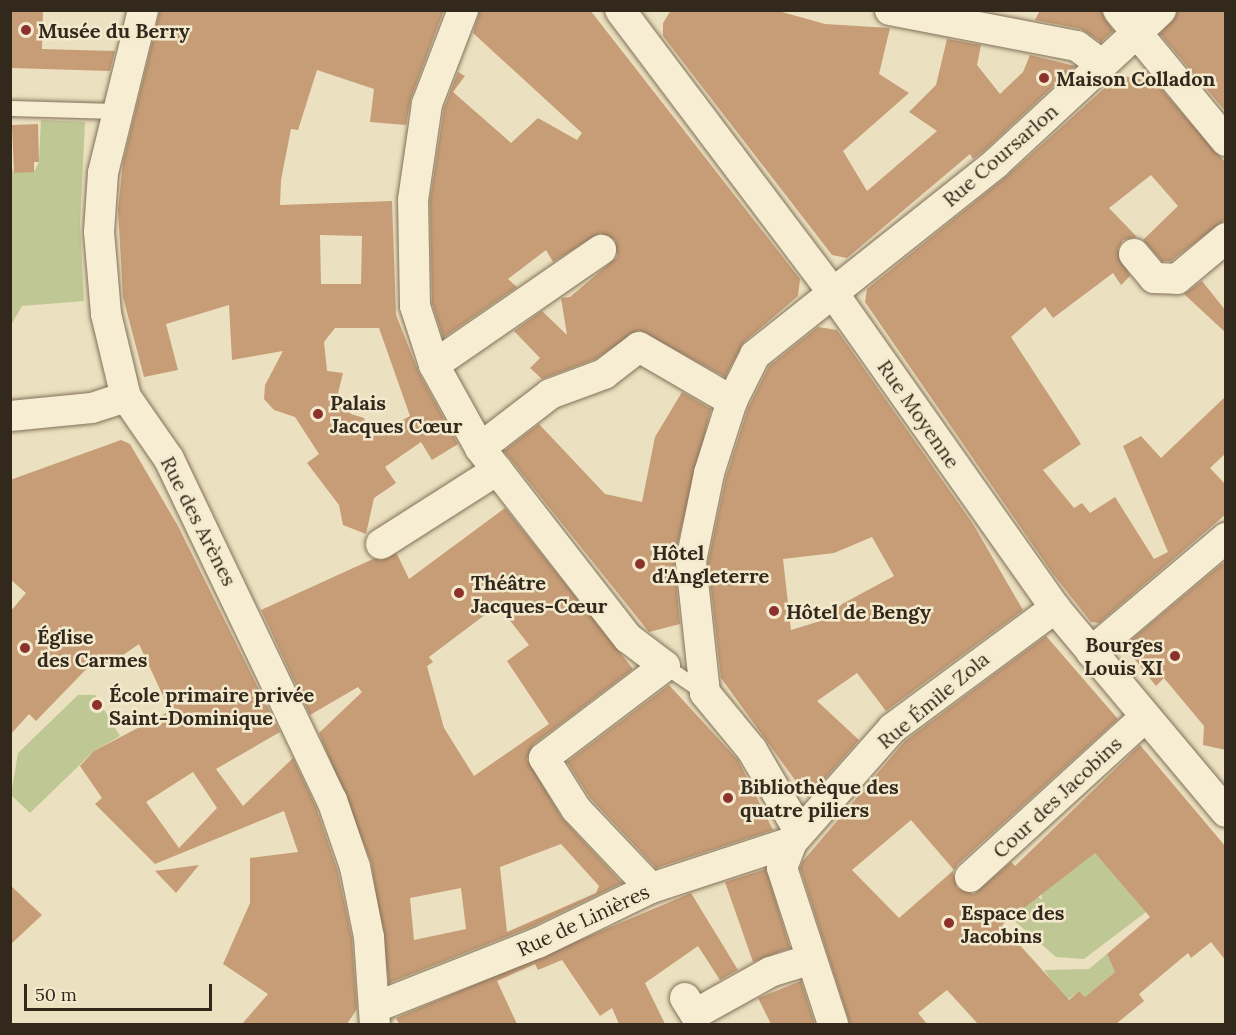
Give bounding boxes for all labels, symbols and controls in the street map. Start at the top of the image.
place label: Musée du Berry [38,18,190,42]
marker: Musée du Berry [19,23,33,37]
place label: Maison Colladon [1056,66,1215,90]
marker: Maison Colladon [1037,71,1051,85]
street label: Rue Coursarlon [938,99,1062,211]
street label: Rue Moyenne [873,355,965,473]
place label: Palais Jacques Cœur [330,390,462,437]
marker: Palais Jacques Cœur [311,407,325,421]
street label: Rue des Arènes [156,452,242,590]
place label: Hôtel d'Angleterre [652,540,769,587]
marker: Hôtel d'Angleterre [633,557,647,571]
place label: Théâtre Jacques-Cœur [471,570,607,617]
marker: Théâtre Jacques-Cœur [452,586,466,600]
place label: Hôtel de Bengy [786,599,931,623]
marker: Hôtel de Bengy [767,604,781,618]
place label: Église des Carmes [37,624,147,671]
place label: Bourges Louis XI [1084,632,1163,679]
marker: Église des Carmes [18,641,32,655]
street label: Rue Émile Zola [873,647,993,753]
marker: Bourges Louis XI [1168,649,1182,663]
place label: École primaire privée Saint-Dominique [109,682,314,729]
marker: École primaire privée Saint-Dominique [90,698,104,712]
street label: Cour des Jacobins [988,731,1126,863]
place label: Bibliothèque des quatre piliers [740,774,899,821]
marker: Bibliothèque des quatre piliers [721,791,735,805]
street label: Rue de Linières [513,879,653,961]
place label: Espace des Jacobins [961,900,1064,947]
marker: Espace des Jacobins [942,916,956,930]
scale bar [27,972,214,1010]
text: 50 m [35,983,77,1006]

